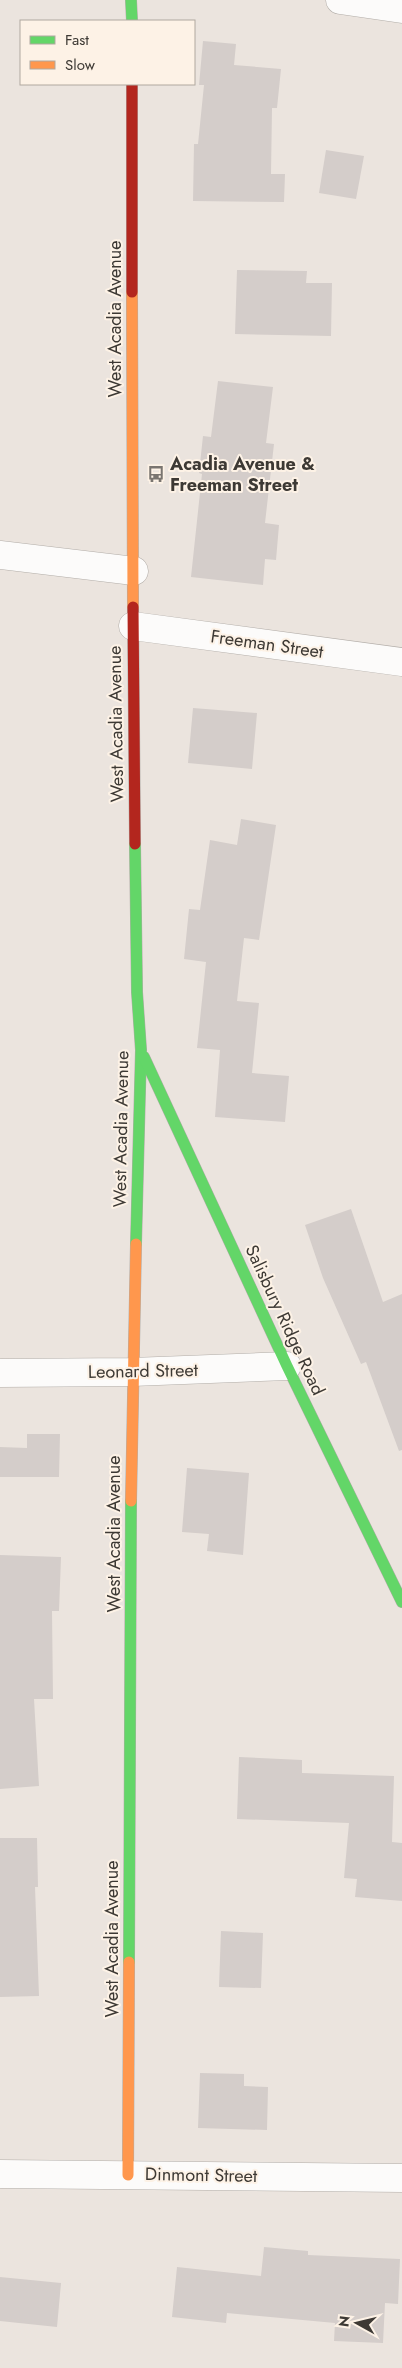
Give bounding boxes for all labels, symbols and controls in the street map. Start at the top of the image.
legend [20,20,195,85]
text: Fast [65,29,89,51]
text: Slow [65,54,96,76]
street label: West Acadia Avenue [102,241,128,397]
place label: Acadia Avenue & Freeman Street [169,451,315,498]
bus stop icon: Acadia Avenue & Freeman Street [146,464,166,484]
street label: Freeman Street [209,623,326,665]
street label: West Acadia Avenue [102,645,130,803]
street label: West Acadia Avenue [107,1050,135,1208]
street label: Salisbury Ridge Road [239,1241,331,1399]
street label: Leonard Street [88,1357,199,1385]
street label: West Acadia Avenue [101,1456,127,1612]
street label: West Acadia Avenue [99,1861,125,2017]
street label: Dinmont Street [145,2161,258,2189]
north arrow [332,2298,382,2348]
text: N [333,2314,355,2328]

